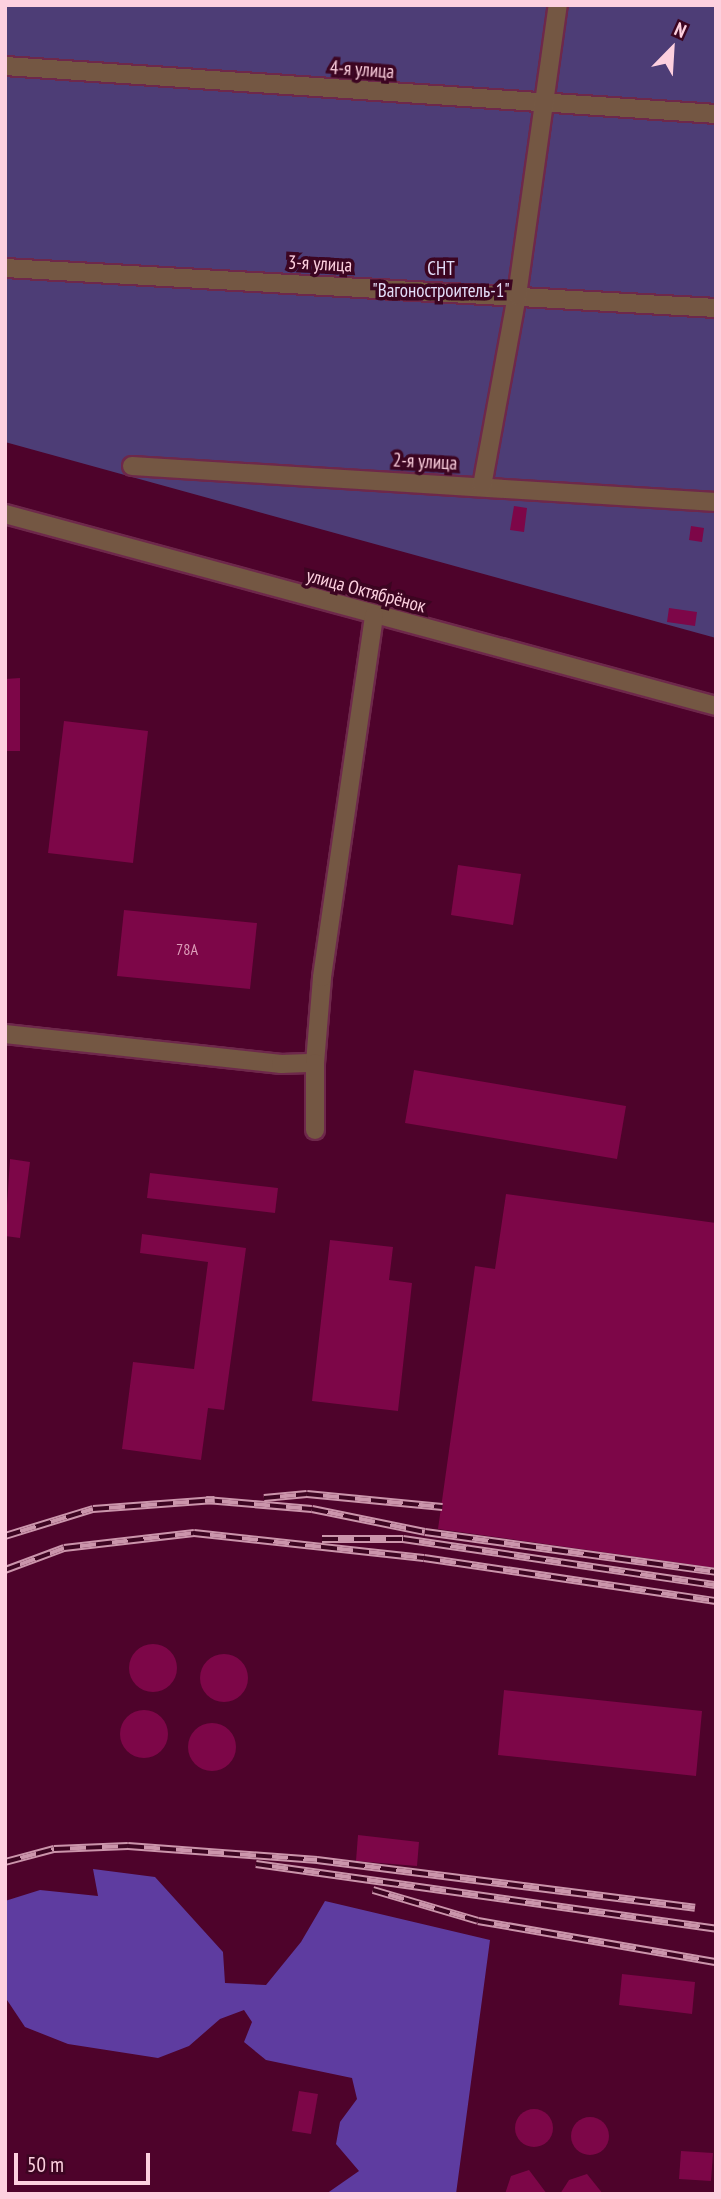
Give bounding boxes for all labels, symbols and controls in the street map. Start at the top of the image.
north arrow [637,14,707,84]
text: N [671,17,690,43]
street label: 4-я улица [329,56,395,84]
street label: 3-я улица [287,251,353,277]
park label: СНТ "Вагоностроитель-1" [372,258,510,302]
street label: 2-я улица [392,449,458,475]
street label: улица Октябрёнок [304,564,428,618]
house number: 78А [176,939,198,959]
scale bar [18,2140,154,2184]
text: 50 m [27,2151,64,2178]

